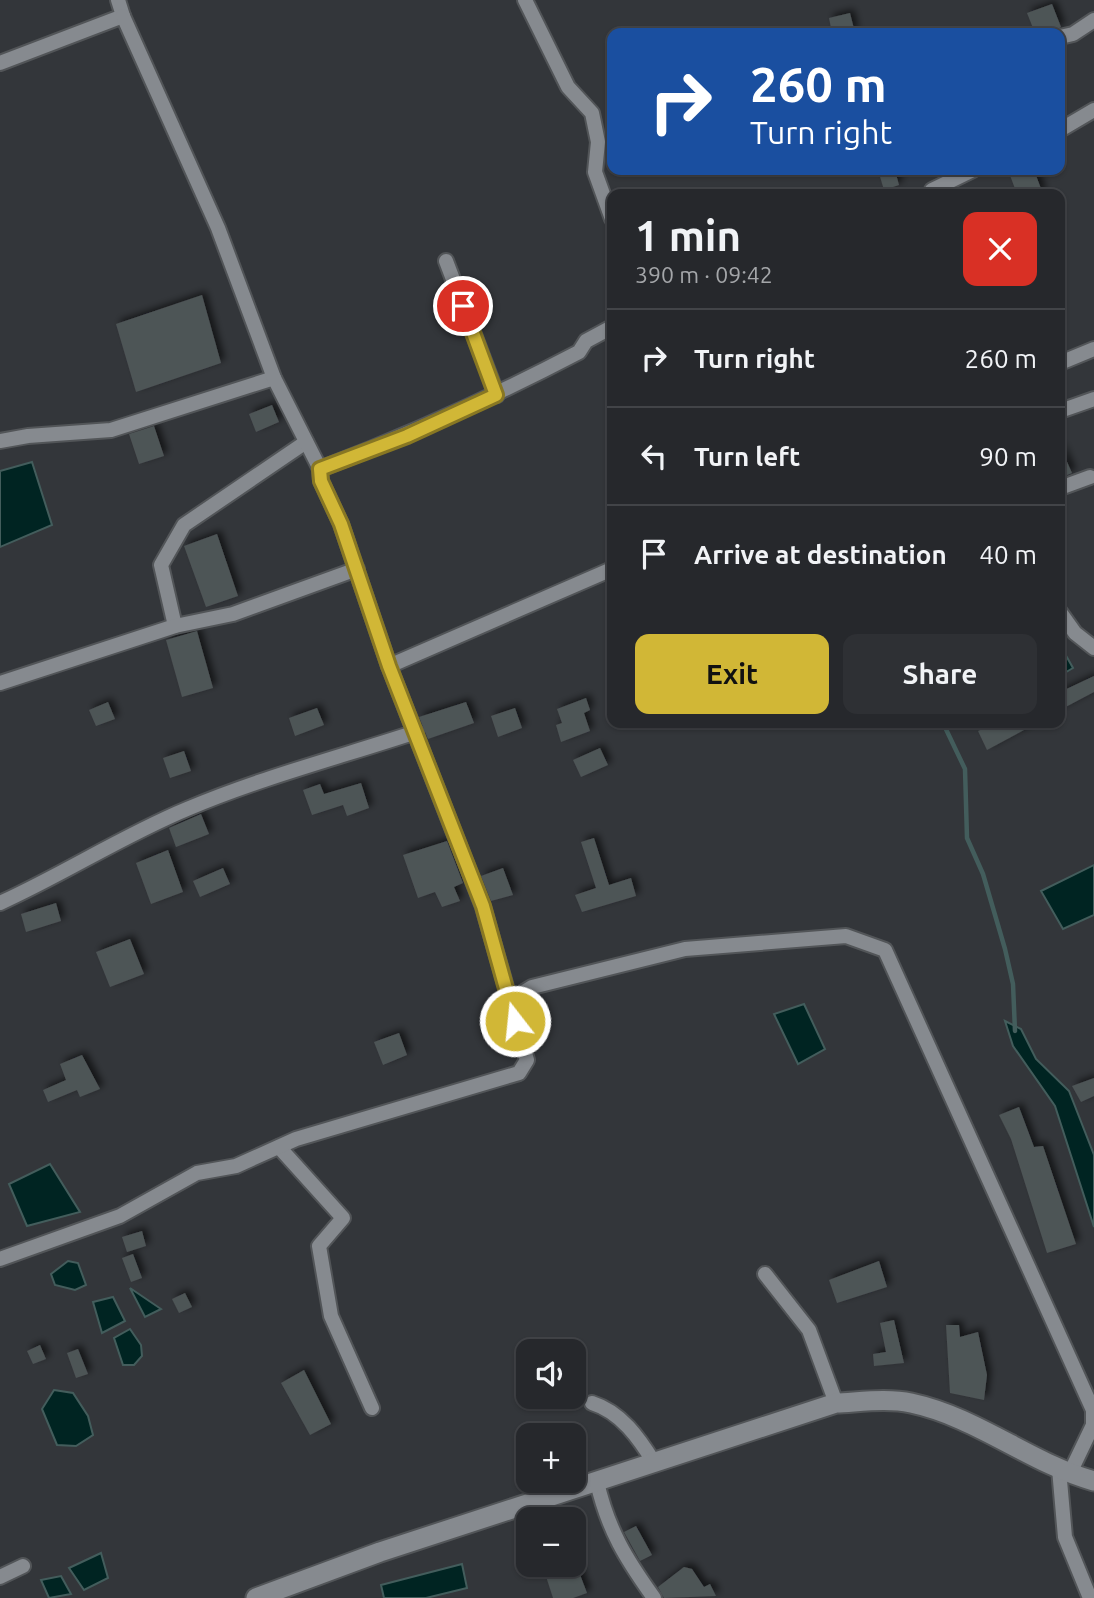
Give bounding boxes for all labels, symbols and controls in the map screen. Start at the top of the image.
icon: right [635,56,726,147]
text: 260 m [750,56,887,111]
text: Turn right [750,114,892,150]
text: 1 min [635,212,741,259]
button: close [963,212,1037,286]
text: 390 m · 09:42 [635,262,773,287]
pin [433,276,493,336]
icon: arrive [444,287,482,325]
icon: right [635,339,673,377]
text: Turn right [694,344,815,373]
text: 260 m [965,344,1037,373]
icon: left [635,437,673,475]
text: Turn left [694,442,800,471]
text: 90 m [979,442,1037,471]
icon: arrive [635,535,673,573]
text: Arrive at destination [694,540,947,569]
text: 40 m [979,540,1037,569]
button: Exit [635,634,829,714]
button: Share [843,634,1037,714]
position arrow [478,984,552,1058]
map controls [516,1339,586,1577]
button: sound [516,1339,586,1409]
button: + [516,1423,586,1493]
button: − [516,1507,586,1577]

